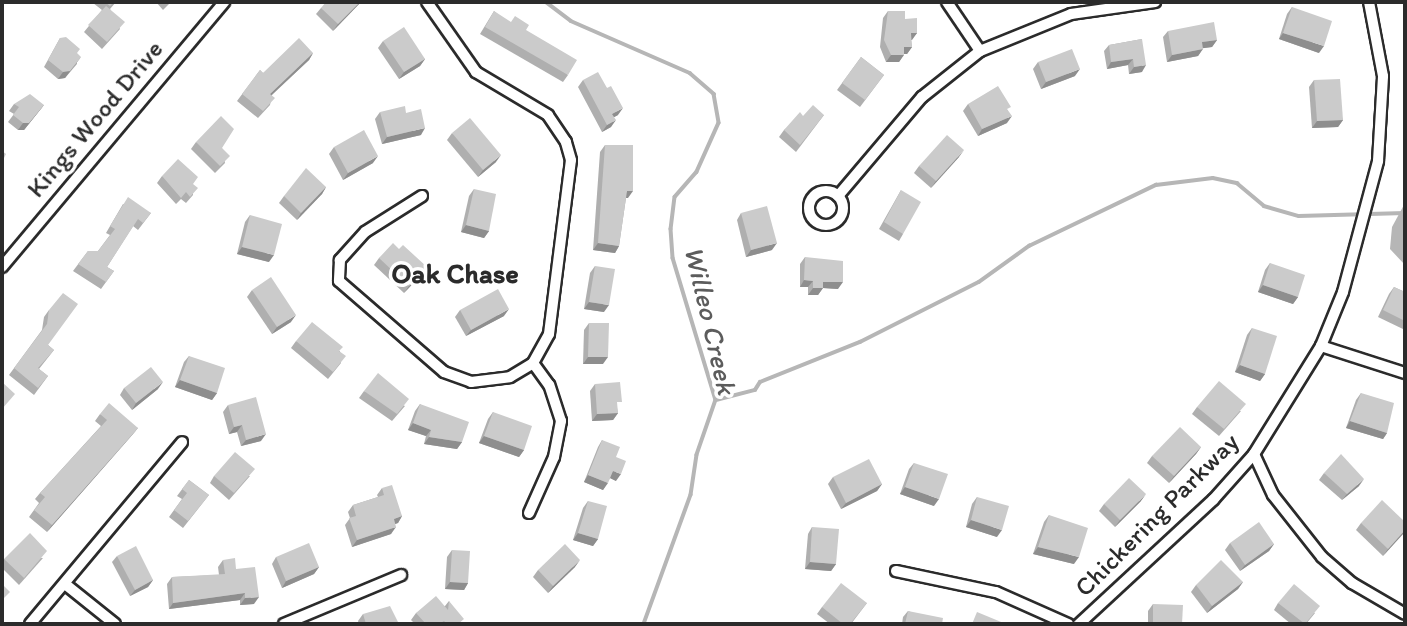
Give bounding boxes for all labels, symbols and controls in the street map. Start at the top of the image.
street label: Kings Wood Drive [20,34,170,204]
water label: Willeo Creek [678,243,744,397]
district label: Oak Chase [391,256,519,290]
street label: Chickering Parkway [1069,427,1245,603]

